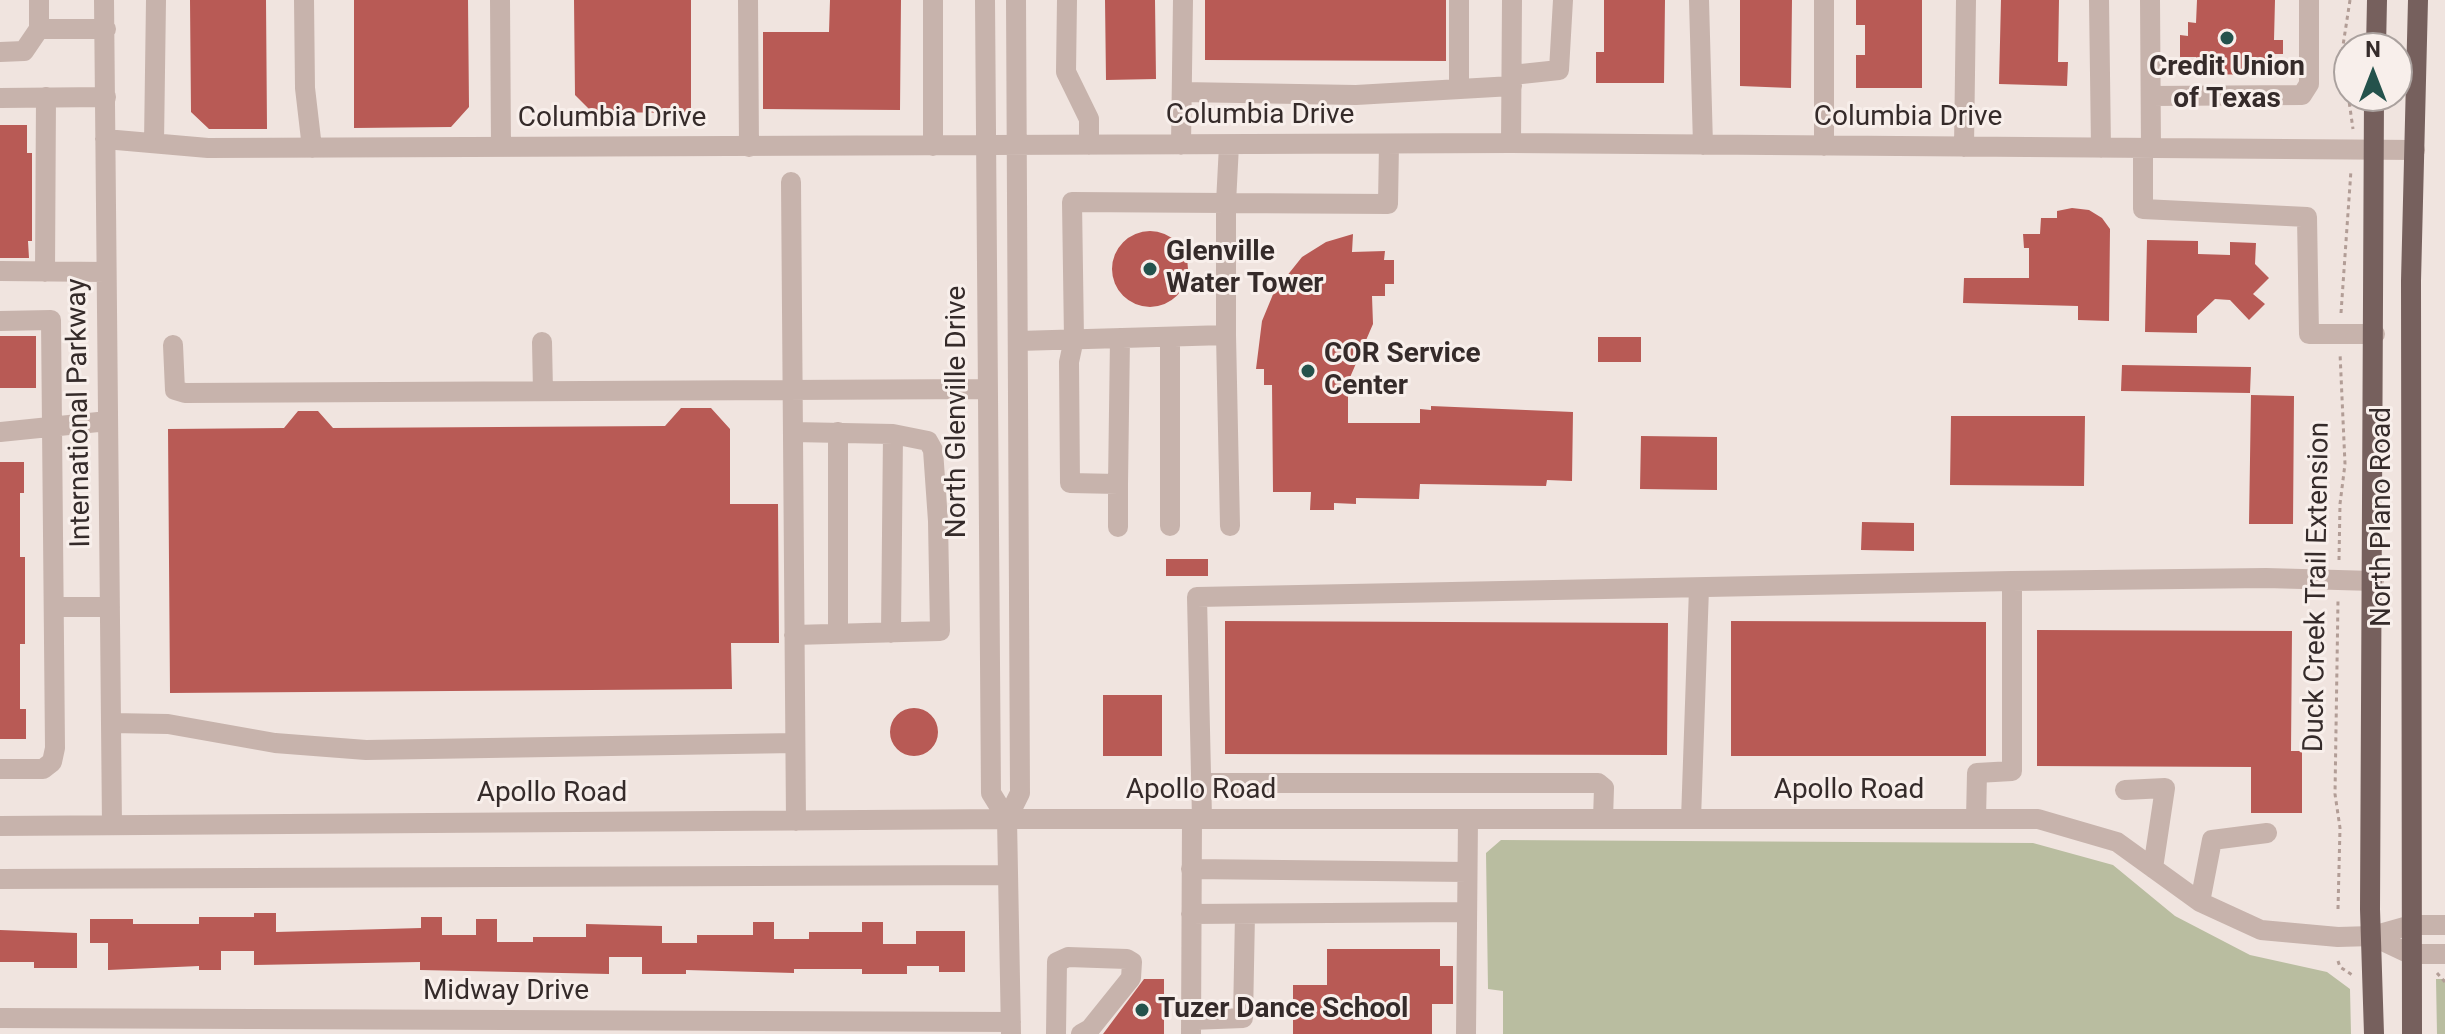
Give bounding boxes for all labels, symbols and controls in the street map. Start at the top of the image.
marker: Credit Union of Texas [2218,29,2236,47]
north arrow [2333,32,2413,112]
text: N [2365,37,2381,62]
place label: Credit Union of Texas [2149,51,2305,117]
street label: Columbia Drive [1166,99,1354,133]
street label: Columbia Drive [1814,101,2002,135]
street label: Columbia Drive [518,102,706,136]
place label: Glenville Water Tower [1166,236,1324,302]
marker: Glenville Water Tower [1141,260,1159,278]
street label: International Parkway [61,278,99,548]
street label: North Glenville Drive [941,286,975,538]
place label: COR Service Center [1324,338,1481,404]
marker: COR Service Center [1299,362,1317,380]
street label: North Plano Road [2366,407,2400,627]
street label: Duck Creek Trail Extension [2298,422,2338,752]
street label: Apollo Road [1126,774,1276,808]
street label: Apollo Road [1774,774,1924,808]
street label: Apollo Road [477,777,627,811]
street label: Midway Drive [423,975,589,1009]
place label: Tuzer Dance School [1158,993,1408,1027]
marker: Tuzer Dance School [1133,1001,1151,1019]

